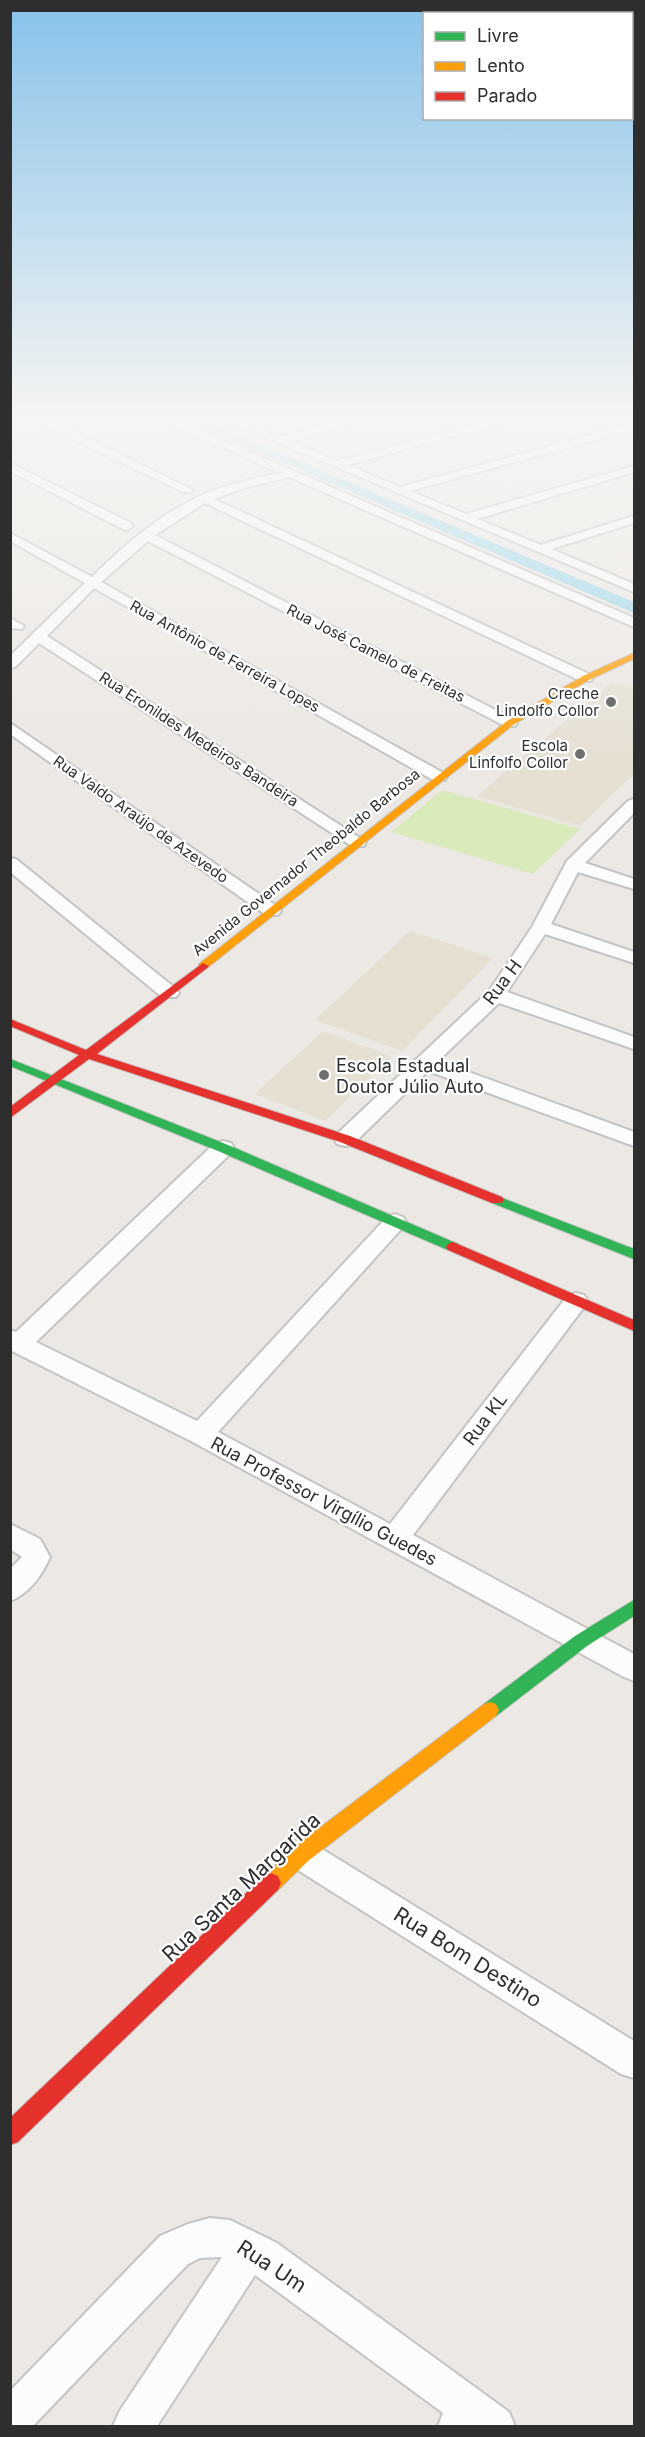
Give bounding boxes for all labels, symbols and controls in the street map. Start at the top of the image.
legend [423,12,633,120]
text: Livre [477,25,519,46]
text: Lento [477,55,525,76]
text: Parado [477,85,537,106]
street label: Rua Antônio de Ferreira Lopes [127,596,323,716]
street label: Rua José Camelo de Freitas [284,600,468,706]
street label: Rua Eronildes Medeiros Bandeira [96,667,302,811]
place label: Creche Lindolfo Collor [496,684,599,720]
marker: Creche Lindolfo Collor [604,695,618,709]
place label: Escola Linfolfo Collor [469,736,568,772]
marker: Escola Linfolfo Collor [573,747,587,761]
street label: Rua Valdo Araújo de Azevedo [50,751,232,887]
street label: Avenida Governador Theobaldo Barbosa [188,764,424,960]
street label: Rua H [478,955,526,1009]
place label: Escola Estadual Doutor Júlio Auto [336,1055,484,1097]
marker: Escola Estadual Doutor Júlio Auto [317,1068,331,1082]
street label: Rua KL [459,1389,511,1449]
street label: Rua Professor Virgílio Guedes [207,1432,441,1570]
street label: Rua Santa Margarida [157,1807,325,1967]
street label: Rua Bom Destino [389,1901,547,2013]
street label: Rua Um [233,2234,311,2298]

